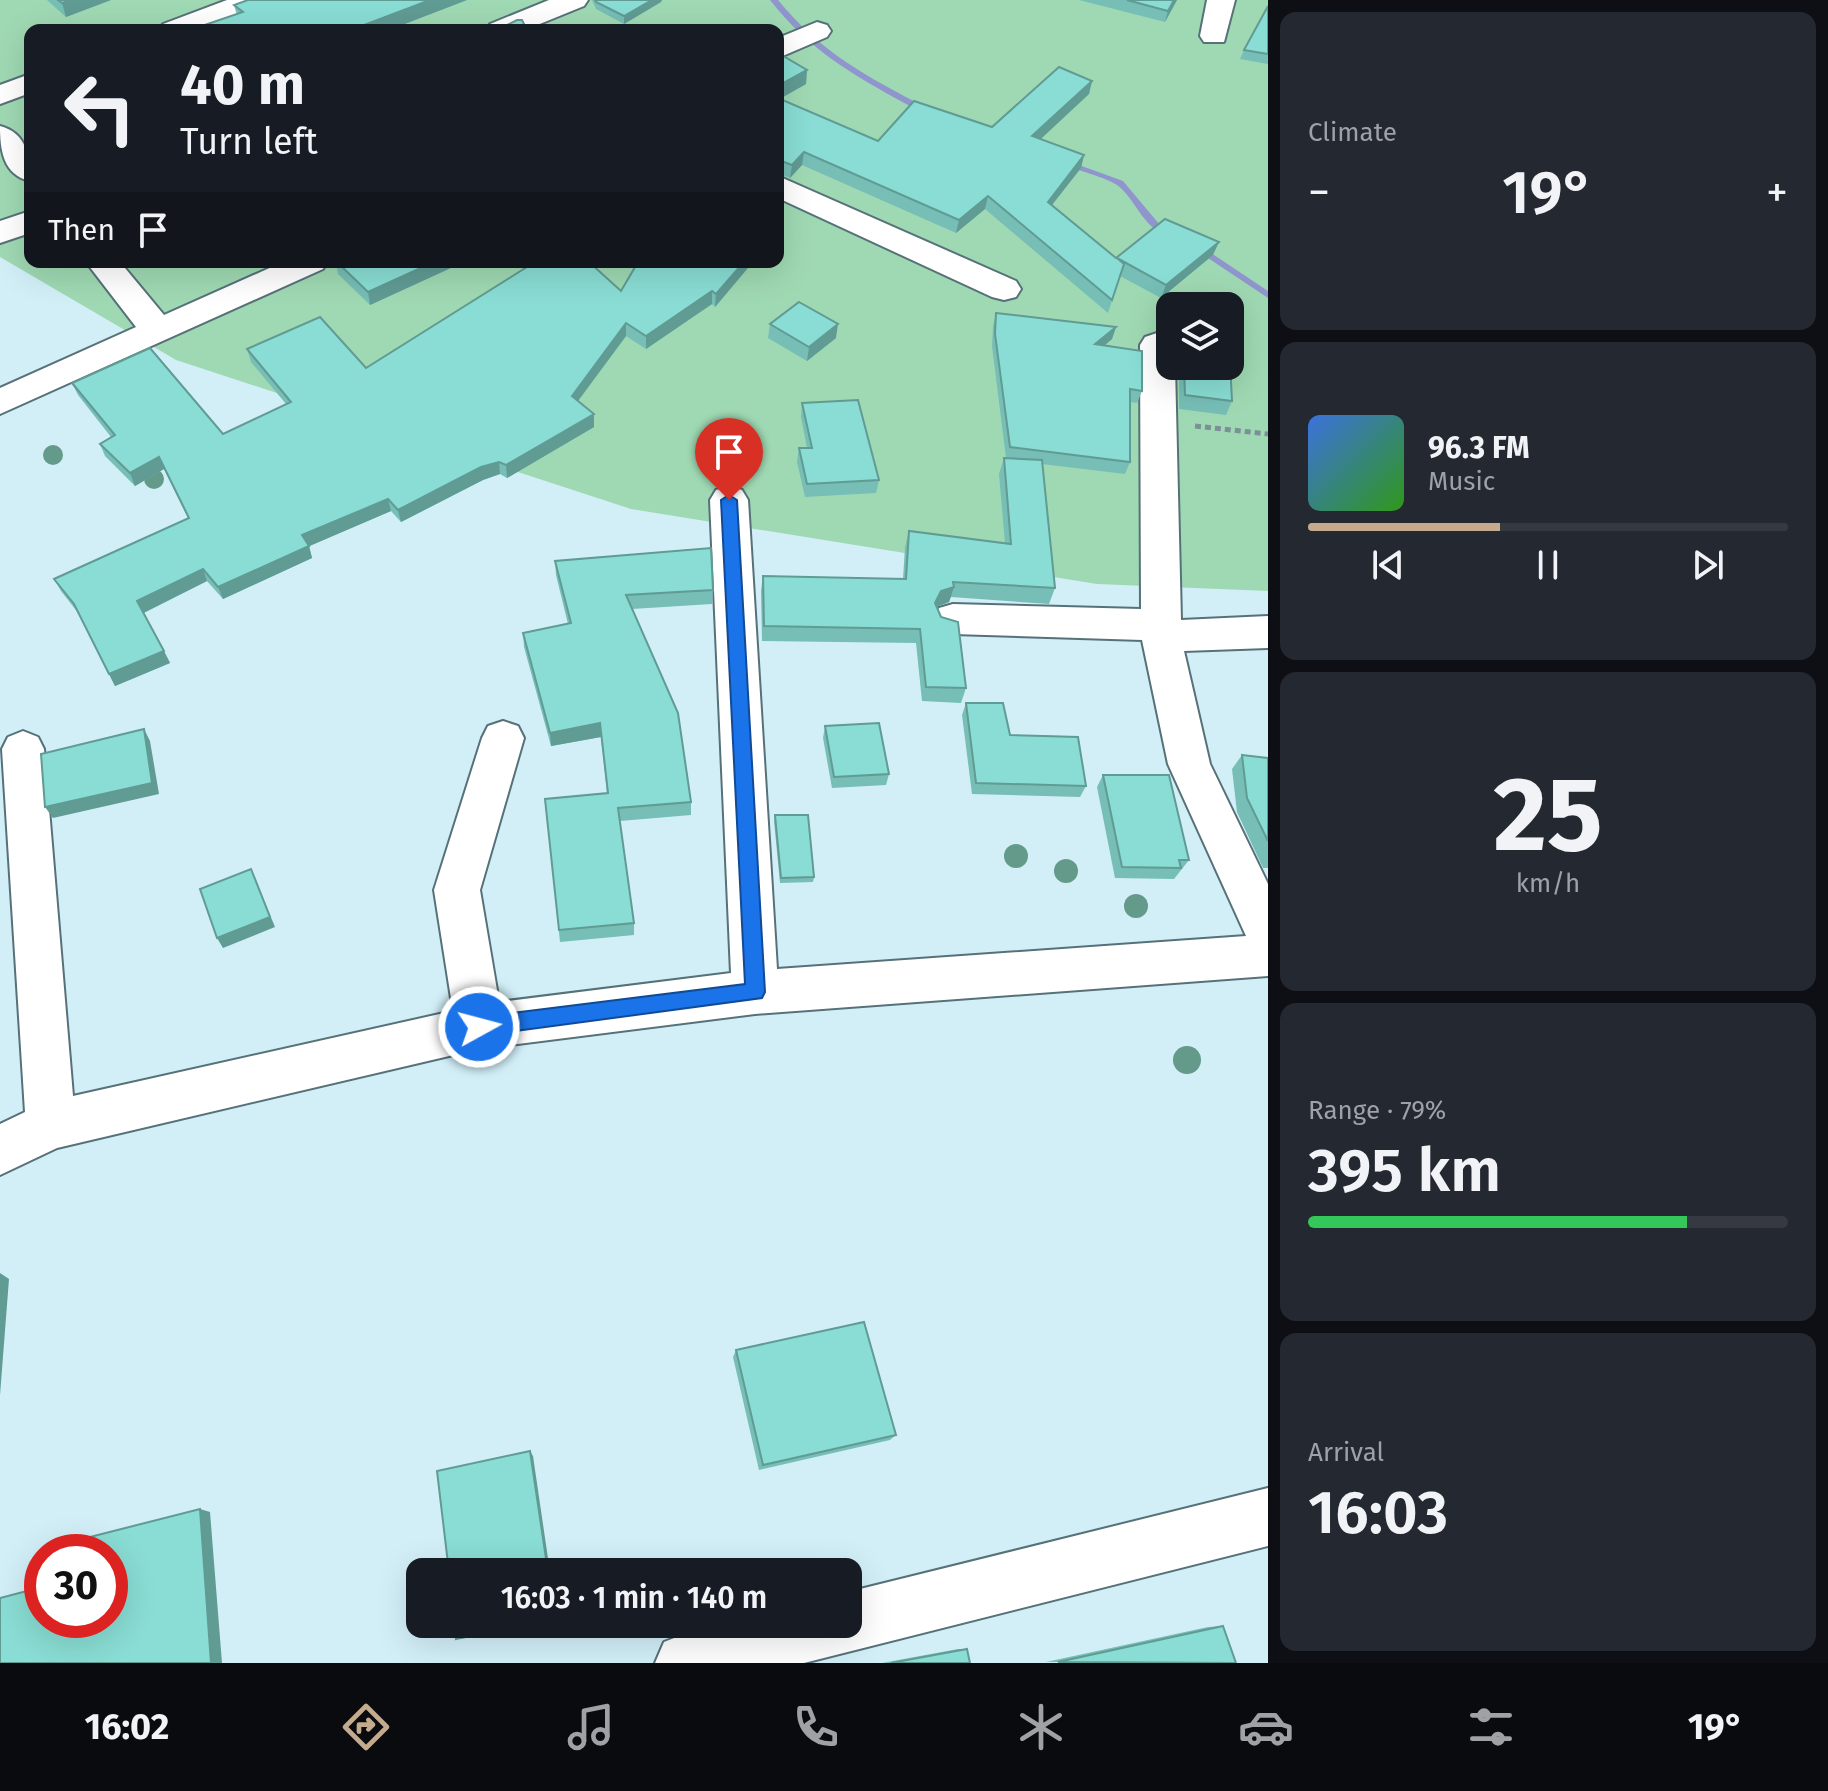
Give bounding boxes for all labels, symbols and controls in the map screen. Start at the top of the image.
text: 40 m [180,52,305,119]
icon: left [48,56,152,160]
text: Climate [1308,117,1397,148]
text: Turn left [180,120,318,164]
text: 19° [1502,157,1594,229]
text: − [1308,166,1330,219]
text: + [1766,166,1788,219]
icon: arrive [131,208,175,252]
text: Then [48,212,115,248]
map controls [1156,292,1244,380]
button: layers [1156,292,1244,380]
pin [695,418,763,500]
icon: arrive [707,430,751,474]
text: 96.3 FM [1428,430,1530,466]
text: Music [1428,466,1495,497]
icon: previous [1366,543,1410,587]
icon: pause [1526,543,1570,587]
icon: next [1686,543,1730,587]
text: 25 [1493,753,1603,878]
text: km/h [1516,868,1580,899]
position arrow [437,985,521,1069]
text: Range · 79% [1308,1095,1446,1126]
text: 395 km [1308,1135,1501,1207]
text: Arrival [1308,1437,1384,1468]
text: 16:03 [1308,1477,1448,1549]
speed limit sign: 30 [24,1534,128,1638]
text: 16:03 · 1 min · 140 m [501,1580,767,1616]
icon: directions [338,1699,394,1755]
icon: music [563,1699,619,1755]
icon: phone [788,1699,844,1755]
icon: climate [1013,1699,1069,1755]
icon: car [1238,1699,1294,1755]
icon: filters [1463,1699,1519,1755]
text: 16:02 [84,1705,169,1749]
text: 19° [1688,1705,1743,1749]

